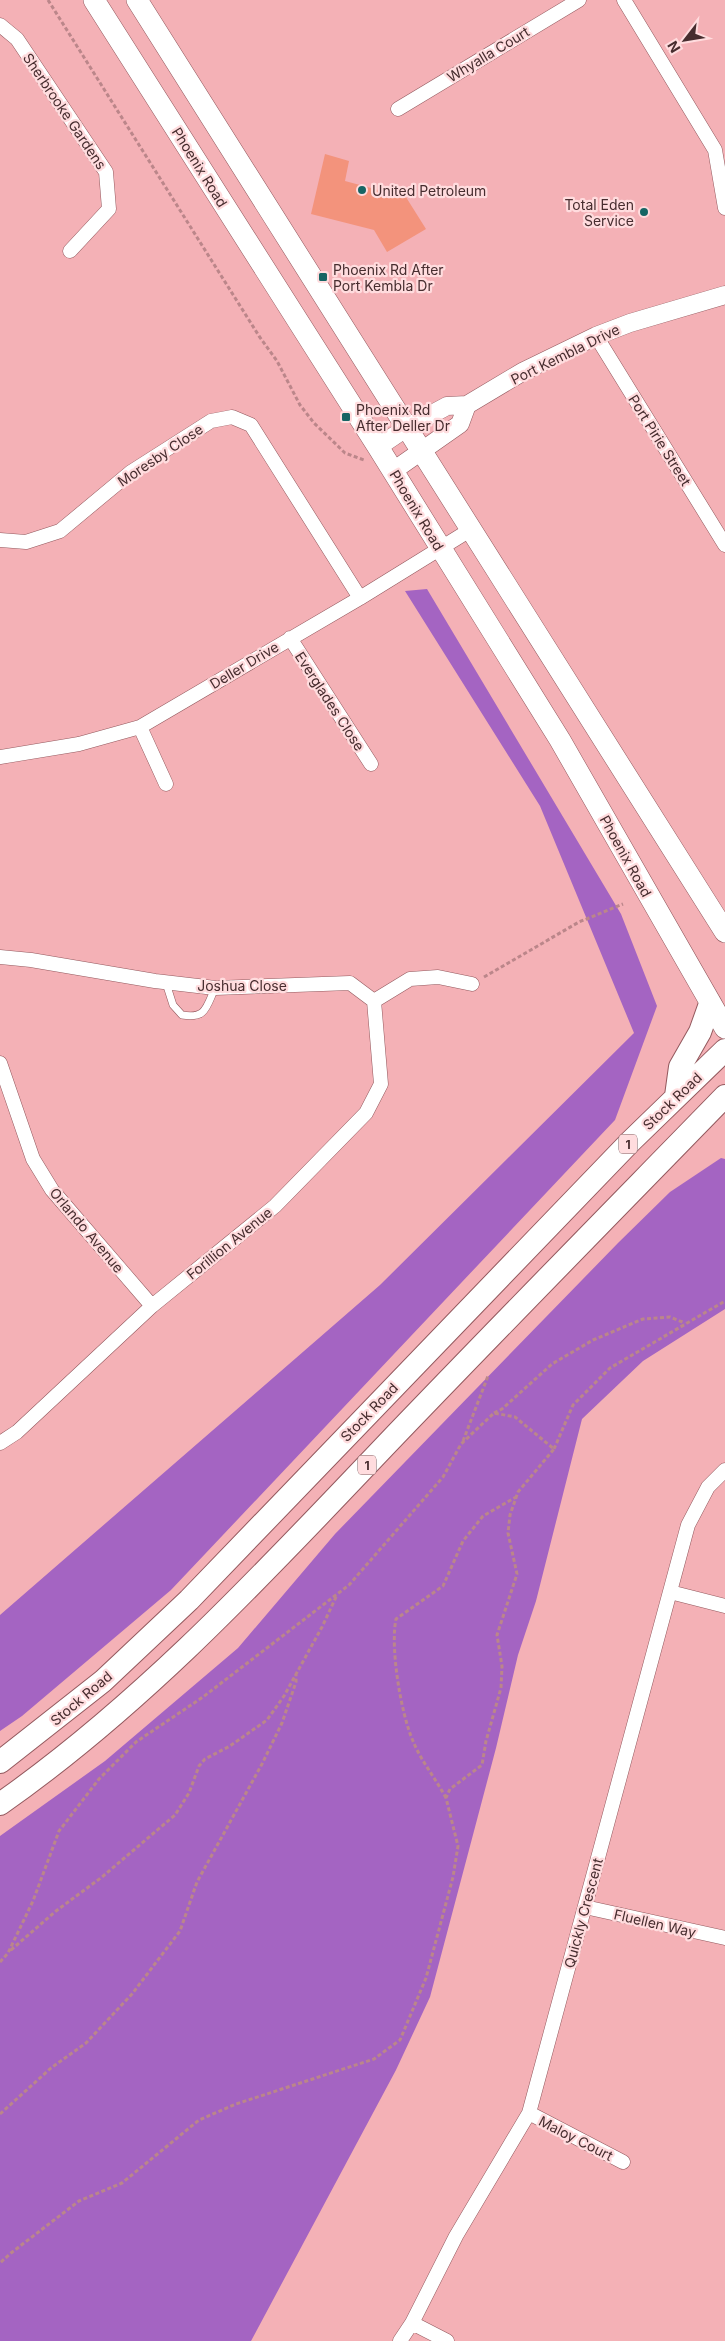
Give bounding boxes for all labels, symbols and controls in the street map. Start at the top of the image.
north arrow [660,15,710,65]
street label: Whyalla Court [444,23,533,85]
text: N [663,38,683,56]
street label: Sherbrooke Gardens [20,50,110,172]
street label: Phoenix Road [169,124,231,210]
place label: United Petroleum [372,182,486,199]
marker: United Petroleum [356,184,368,196]
place label: Total Eden Service [564,196,634,229]
marker: Total Eden Service [638,206,650,218]
place label: Phoenix Rd After Port Kembla Dr [333,261,444,294]
marker: Phoenix Rd After Port Kembla Dr [317,271,329,283]
street label: Port Kembla Drive [508,320,622,388]
street label: Port Pirie Street [625,391,695,489]
place label: Phoenix Rd After Deller Dr [356,401,450,434]
marker: Phoenix Rd After Deller Dr [340,411,352,423]
street label: Moresby Close [114,420,206,490]
street label: Phoenix Road [386,467,448,553]
street label: Deller Drive [207,638,281,692]
street label: Everglades Close [292,648,368,754]
street label: Phoenix Road [597,812,655,900]
street label: Joshua Close [197,977,287,994]
street label: Stock Road [639,1069,705,1133]
road number: 1 [619,1134,637,1154]
street label: Orlando Avenue [46,1184,128,1276]
street label: Forillion Avenue [183,1203,275,1283]
street label: Stock Road [337,1379,401,1445]
road number: 1 [358,1456,376,1474]
street label: Stock Road [47,1667,115,1729]
street label: Quickly Crescent [560,1856,606,1970]
street label: Fluellen Way [612,1905,698,1941]
street label: Maloy Court [536,2112,616,2164]

